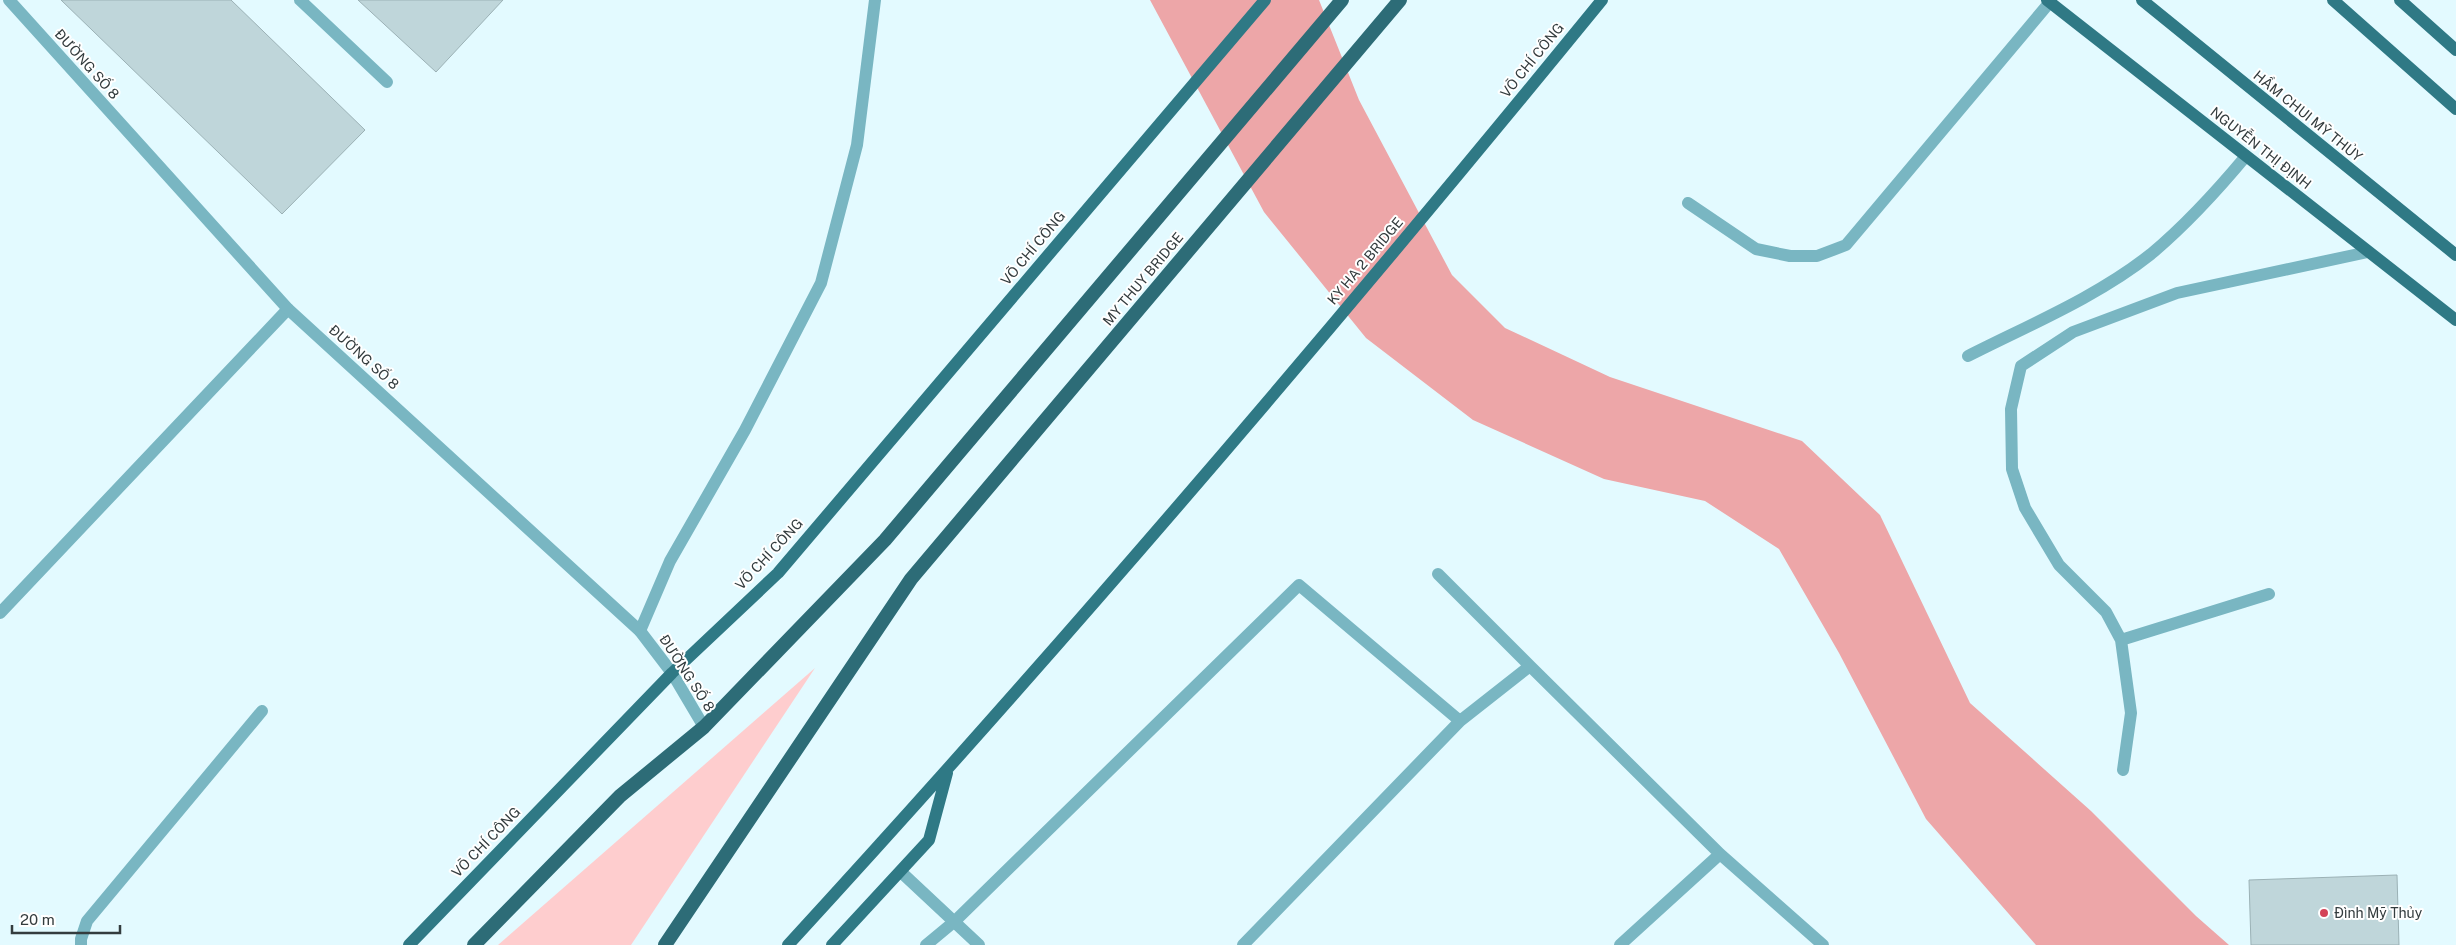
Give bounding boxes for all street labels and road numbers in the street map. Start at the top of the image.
street label: VÕ CHÍ CÔNG [1496,19,1567,101]
street label: ĐƯỜNG SỐ 8 [51,24,125,102]
street label: HẦM CHUI MỸ THỦY [2250,65,2368,165]
street label: NGUYỄN THỊ ĐỊNH [2207,101,2316,192]
street label: VÕ CHÍ CÔNG [997,207,1068,288]
street label: KY HA 2 BRIDGE [1324,214,1406,308]
street label: MY THUY BRIDGE [1100,229,1186,329]
street label: ĐƯỜNG SỐ 8 [326,319,404,393]
street label: VÕ CHÍ CÔNG [731,514,806,593]
street label: ĐƯỜNG SỐ 8 [656,630,720,714]
street label: VÕ CHÍ CÔNG [448,803,523,880]

